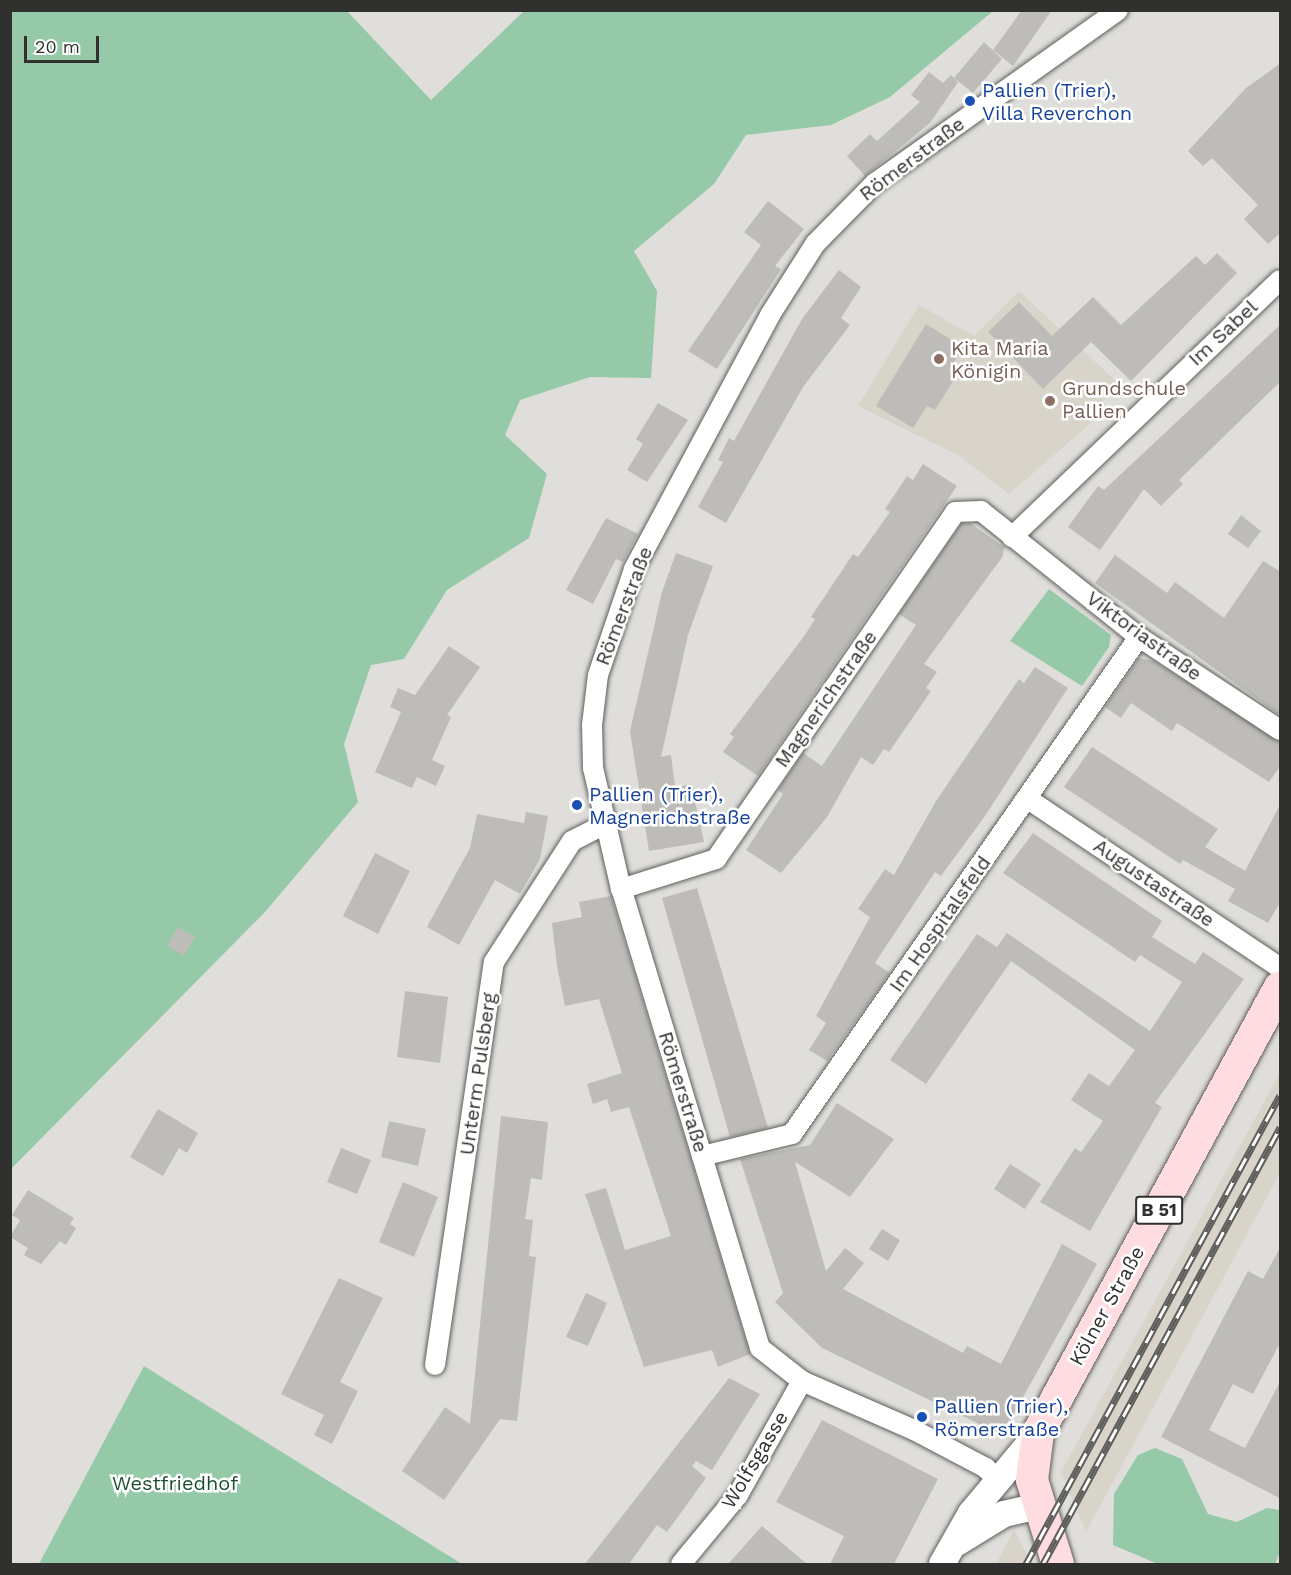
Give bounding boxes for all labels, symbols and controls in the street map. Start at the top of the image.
scale bar [27,24,102,62]
text: 20 m [35,36,80,57]
place label: Pallien (Trier), Villa Reverchon [982,78,1133,125]
marker: Pallien (Trier), Villa Reverchon [963,94,977,108]
street label: Römerstraße [855,112,969,206]
street label: Im Sabel [1183,295,1263,371]
place label: Kita Maria Königin [951,336,1049,383]
marker: Kita Maria Königin [932,352,946,366]
place label: Grundschule Pallien [1062,377,1186,424]
marker: Grundschule Pallien [1043,394,1057,408]
street label: Römerstraße [590,543,658,669]
street label: Viktoriastraße [1082,586,1206,686]
street label: Magnerichstraße [770,626,882,772]
place label: Pallien (Trier), Magnerichstraße [589,782,751,829]
marker: Pallien (Trier), Magnerichstraße [570,798,584,812]
street label: Augustastraße [1089,834,1219,932]
street label: Im Hospitalsfeld [884,851,996,997]
street label: Unterm Pulsberg [455,991,501,1157]
street label: Römerstraße [653,1029,713,1155]
road number: B 51 [1135,1195,1183,1225]
street label: Kölner Straße [1064,1242,1150,1370]
place label: Pallien (Trier), Römerstraße [934,1394,1068,1441]
street label: Wolfsgasse [716,1407,794,1513]
marker: Pallien (Trier), Römerstraße [915,1410,929,1424]
park label: Westfriedhof [112,1471,238,1495]

